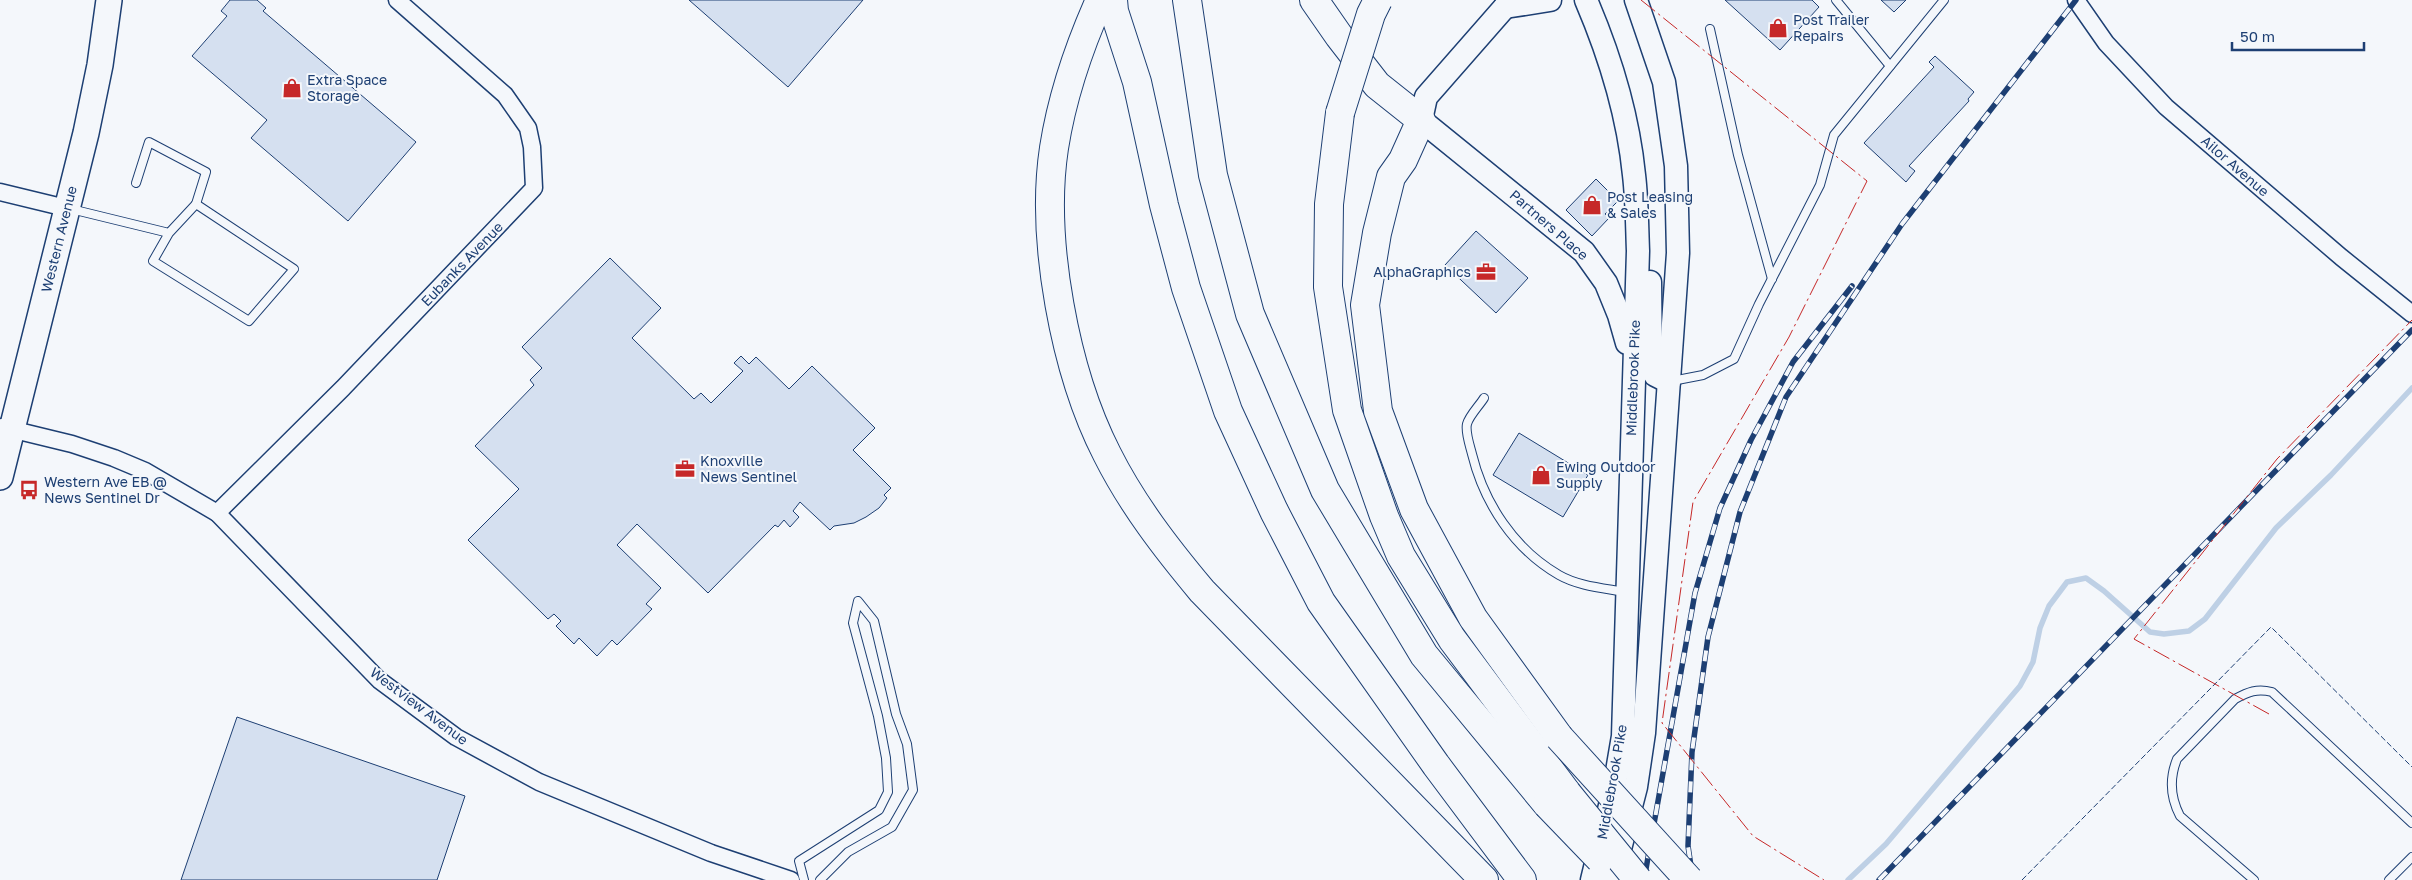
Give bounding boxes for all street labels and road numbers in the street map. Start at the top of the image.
street label: Ailor Avenue [2198,132,2273,200]
street label: Western Avenue [37,184,80,294]
street label: Partners Place [1507,186,1592,263]
street label: Eubanks Avenue [417,218,506,309]
street label: Middlebrook Pike [1622,320,1643,436]
street label: Westview Avenue [367,663,472,748]
street label: Middlebrook Pike [1593,723,1630,841]

